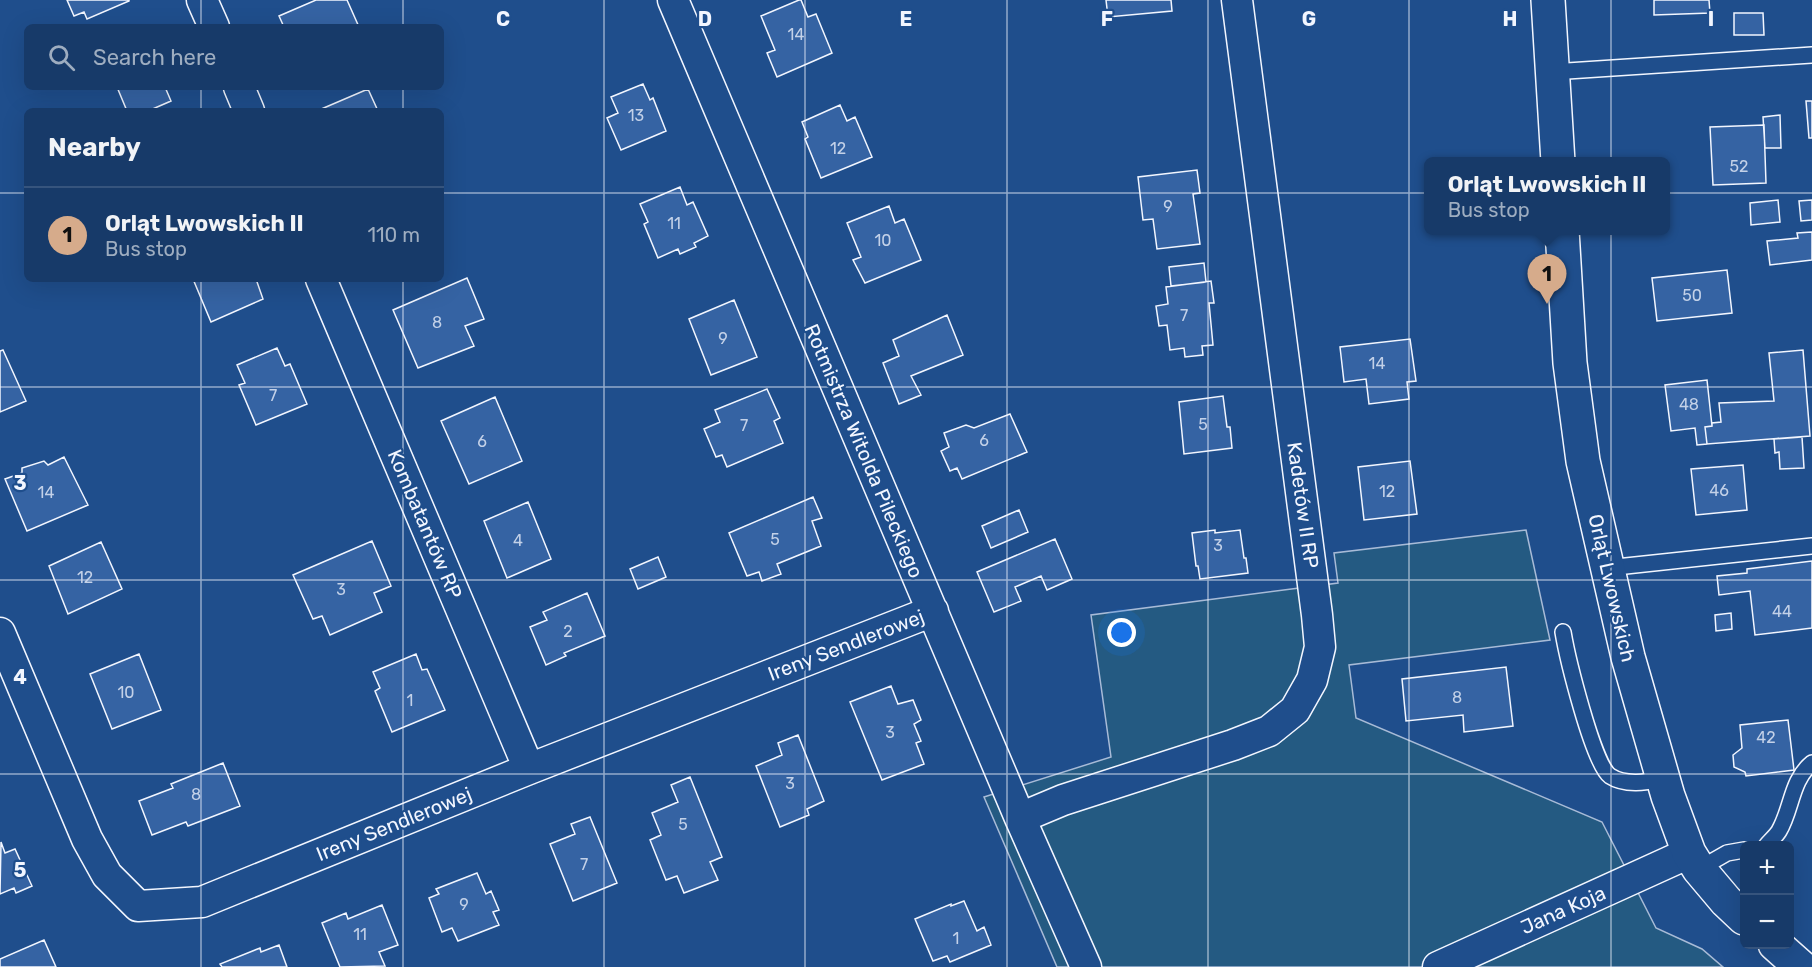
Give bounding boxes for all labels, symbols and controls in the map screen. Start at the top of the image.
text: C [496,7,510,31]
text: D [698,7,712,31]
text: E [900,7,912,31]
text: F [1101,7,1113,31]
text: G [1302,7,1316,31]
text: H [1503,7,1517,31]
text: I [1708,7,1714,31]
search box [24,24,444,90]
house number: 14 [788,25,804,44]
icon: search [45,41,78,74]
text: Search here [93,44,216,71]
house number: 13 [628,106,644,125]
text: Nearby [48,132,141,163]
house number: 12 [830,139,846,158]
popup [1424,157,1670,235]
house number: 52 [1730,157,1748,176]
text: Orląt Lwowskich II [1448,171,1646,198]
house number: 9 [1163,197,1173,216]
text: Bus stop [1448,198,1530,222]
text: Orląt Lwowskich II [105,210,304,237]
house number: 11 [667,214,681,233]
text: 1 [63,223,72,247]
text: 110 m [368,223,420,247]
house number: 10 [874,231,892,250]
text: Bus stop [105,237,187,261]
pin: 1 [1528,254,1566,304]
house number: 50 [1682,286,1702,305]
house number: 7 [1180,306,1188,325]
house number: 8 [432,313,442,332]
street label: Rotmistrza Witolda Pileckiego [799,320,929,582]
house number: 9 [718,329,728,348]
house number: 14 [1369,354,1385,373]
house number: 7 [269,386,277,405]
house number: 48 [1679,395,1699,414]
house number: 5 [1198,415,1208,434]
house number: 7 [740,416,748,435]
house number: 6 [979,431,989,450]
house number: 6 [477,432,487,451]
street label: Kadetów II RP [1282,440,1324,570]
street label: Kombatantów RP [383,446,467,602]
text: 3 [13,471,27,495]
house number: 46 [1709,481,1729,500]
house number: 12 [1379,482,1395,501]
house number: 14 [38,483,54,502]
street label: Orląt Lwowskich [1583,512,1641,664]
house number: 5 [770,530,780,549]
house number: 4 [513,531,523,550]
house number: 3 [1213,536,1223,555]
house number: 12 [77,568,93,587]
house number: 3 [336,580,346,599]
house number: 44 [1772,602,1792,621]
street label: Ireny Sendlerowej [764,604,928,686]
your location [1107,618,1136,647]
house number: 2 [563,622,573,641]
text: 4 [13,665,27,689]
house number: 10 [117,683,135,702]
house number: 8 [1452,688,1462,707]
house number: 1 [407,691,413,710]
house number: 3 [885,723,895,742]
house number: 42 [1756,728,1776,747]
house number: 3 [785,774,795,793]
street label: Ireny Sendlerowej [313,782,475,866]
house number: 8 [191,785,201,804]
house number: 5 [678,815,688,834]
map controls [1740,841,1794,949]
button: + [1740,841,1794,895]
house number: 7 [580,855,588,874]
text: 5 [14,858,27,882]
street label: Jana Koja [1517,881,1609,939]
house number: 9 [459,895,469,914]
button: − [1740,895,1794,949]
house number: 11 [353,925,367,944]
house number: 1 [953,929,959,948]

